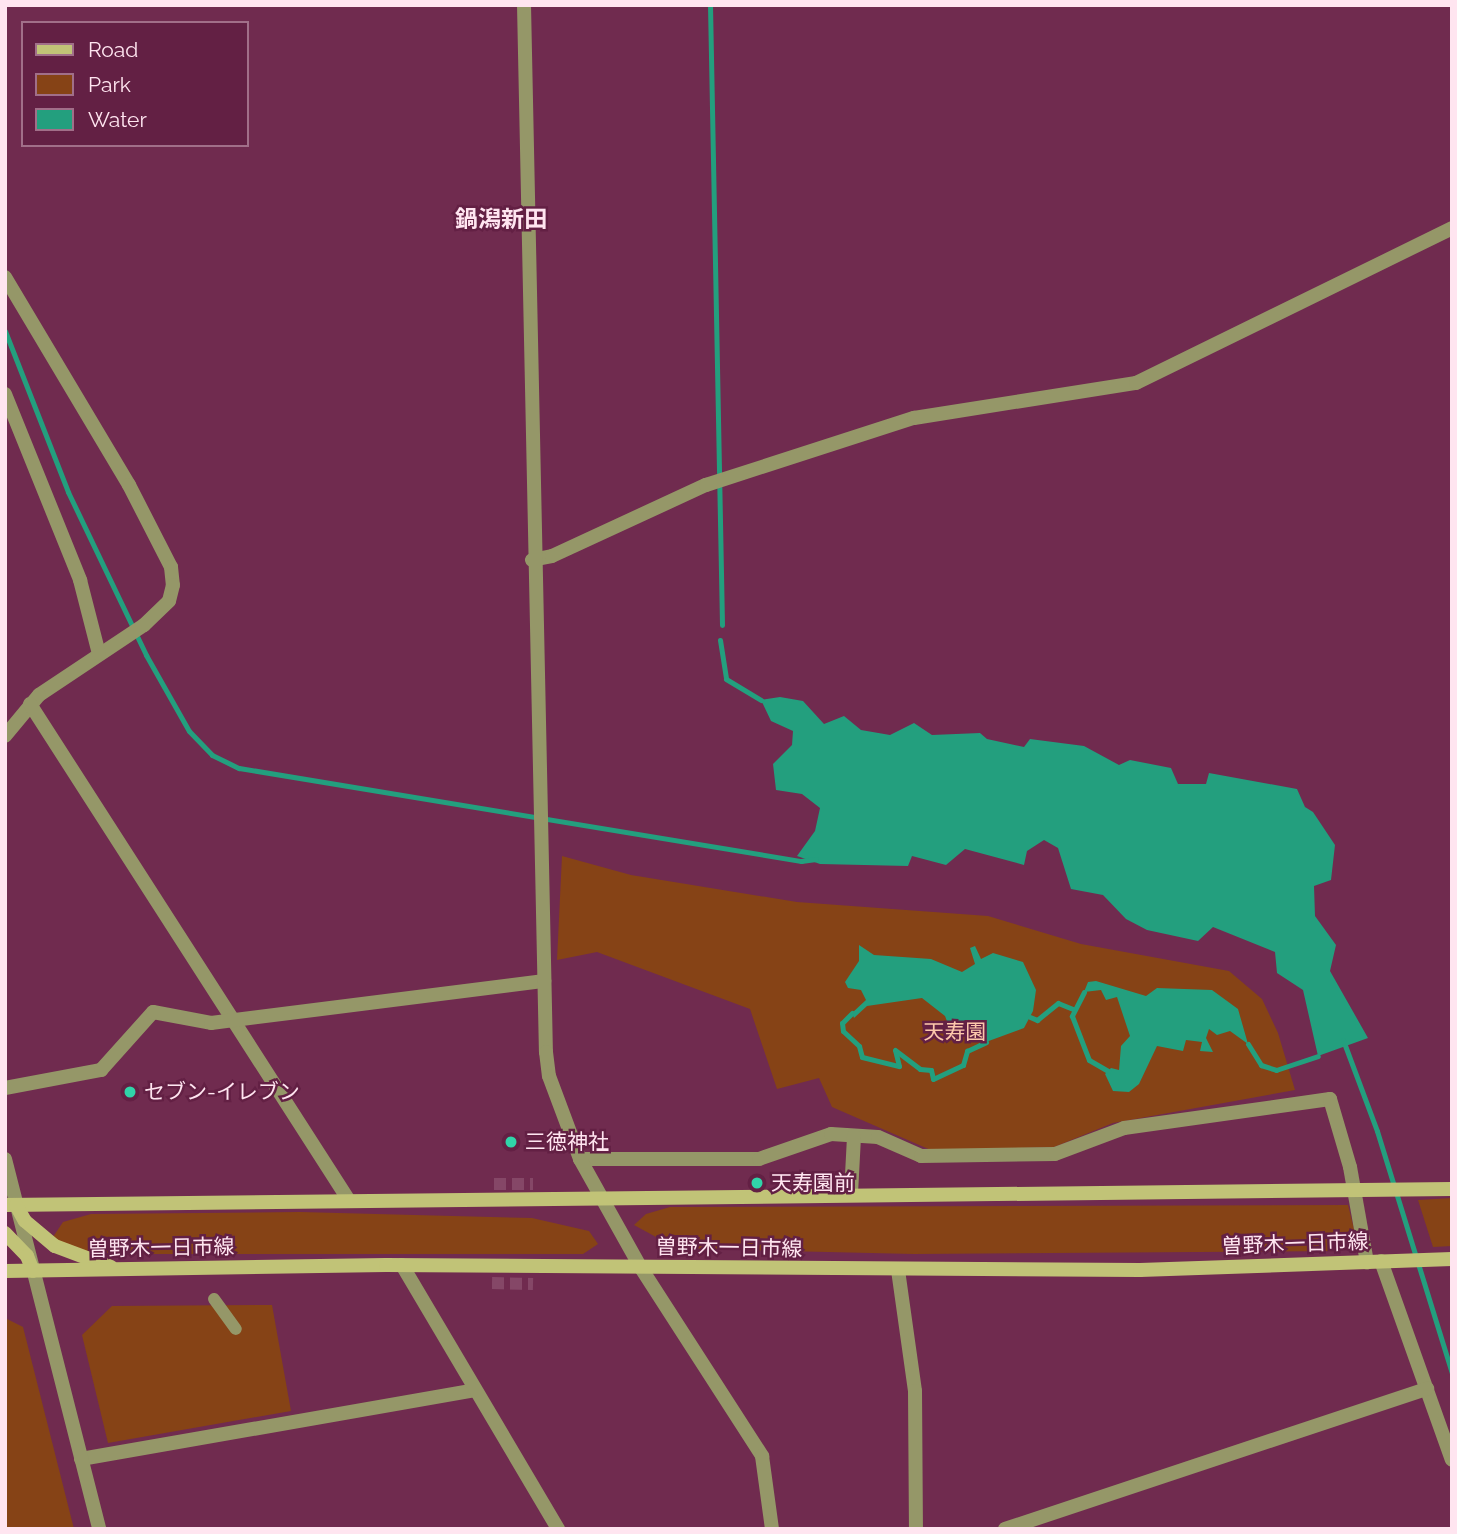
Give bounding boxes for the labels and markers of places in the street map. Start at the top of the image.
place label: セブン-イレブン [144,1079,300,1105]
marker: セブン-イレブン [122,1084,138,1100]
place label: 三徳神社 [525,1129,609,1155]
marker: 三徳神社 [503,1134,519,1150]
place label: 天寿園前 [771,1170,855,1196]
marker: 天寿園前 [749,1175,765,1191]

